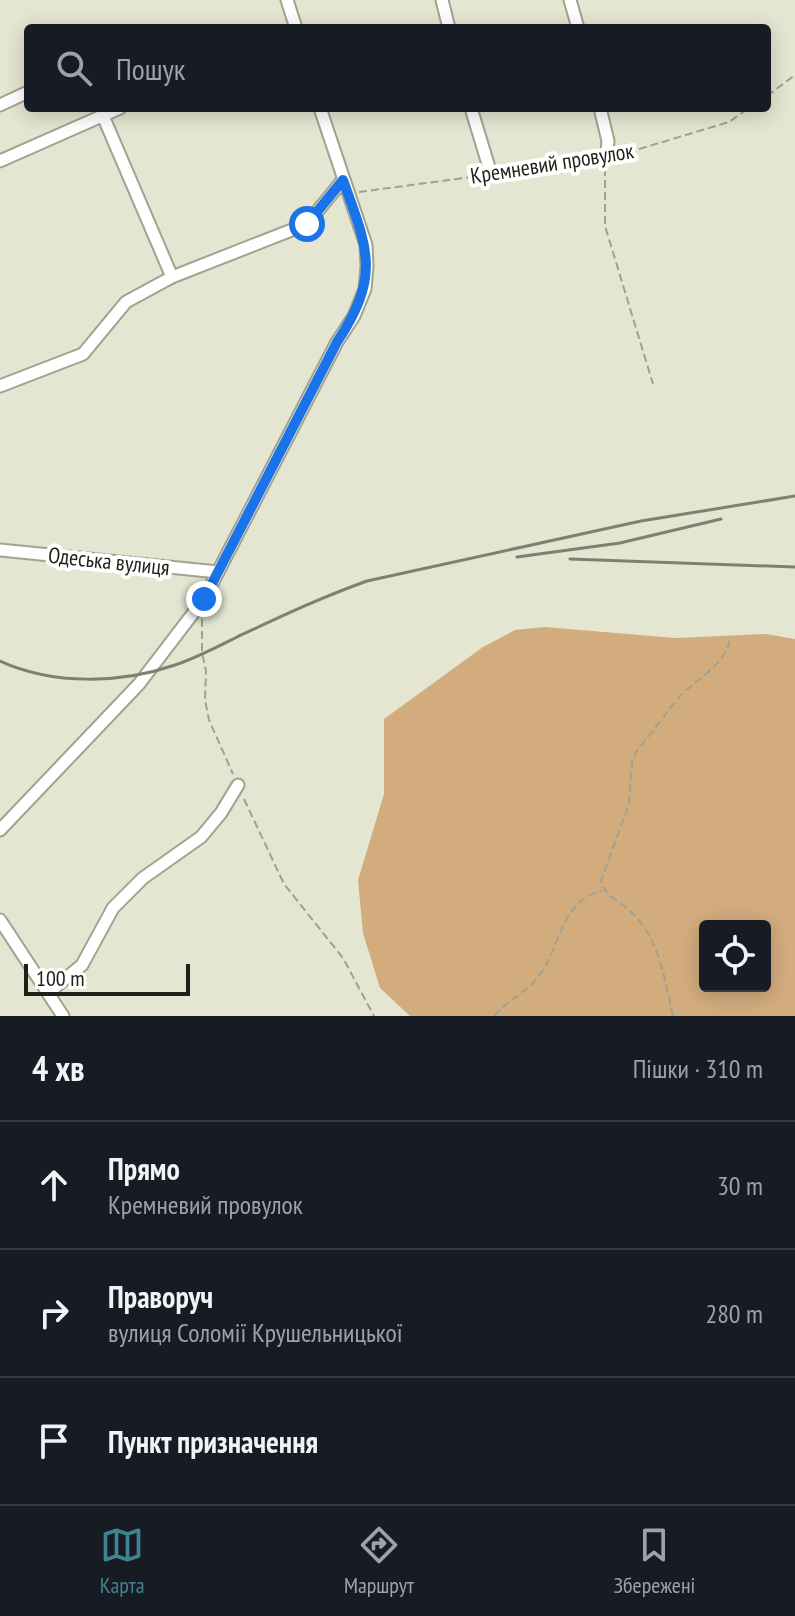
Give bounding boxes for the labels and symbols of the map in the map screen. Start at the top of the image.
street label: Кремневий провулок [468,136,636,190]
route start [289,206,325,242]
street label: Одеська вулиця [47,541,171,581]
route end [186,581,222,617]
scale bar [24,960,190,996]

